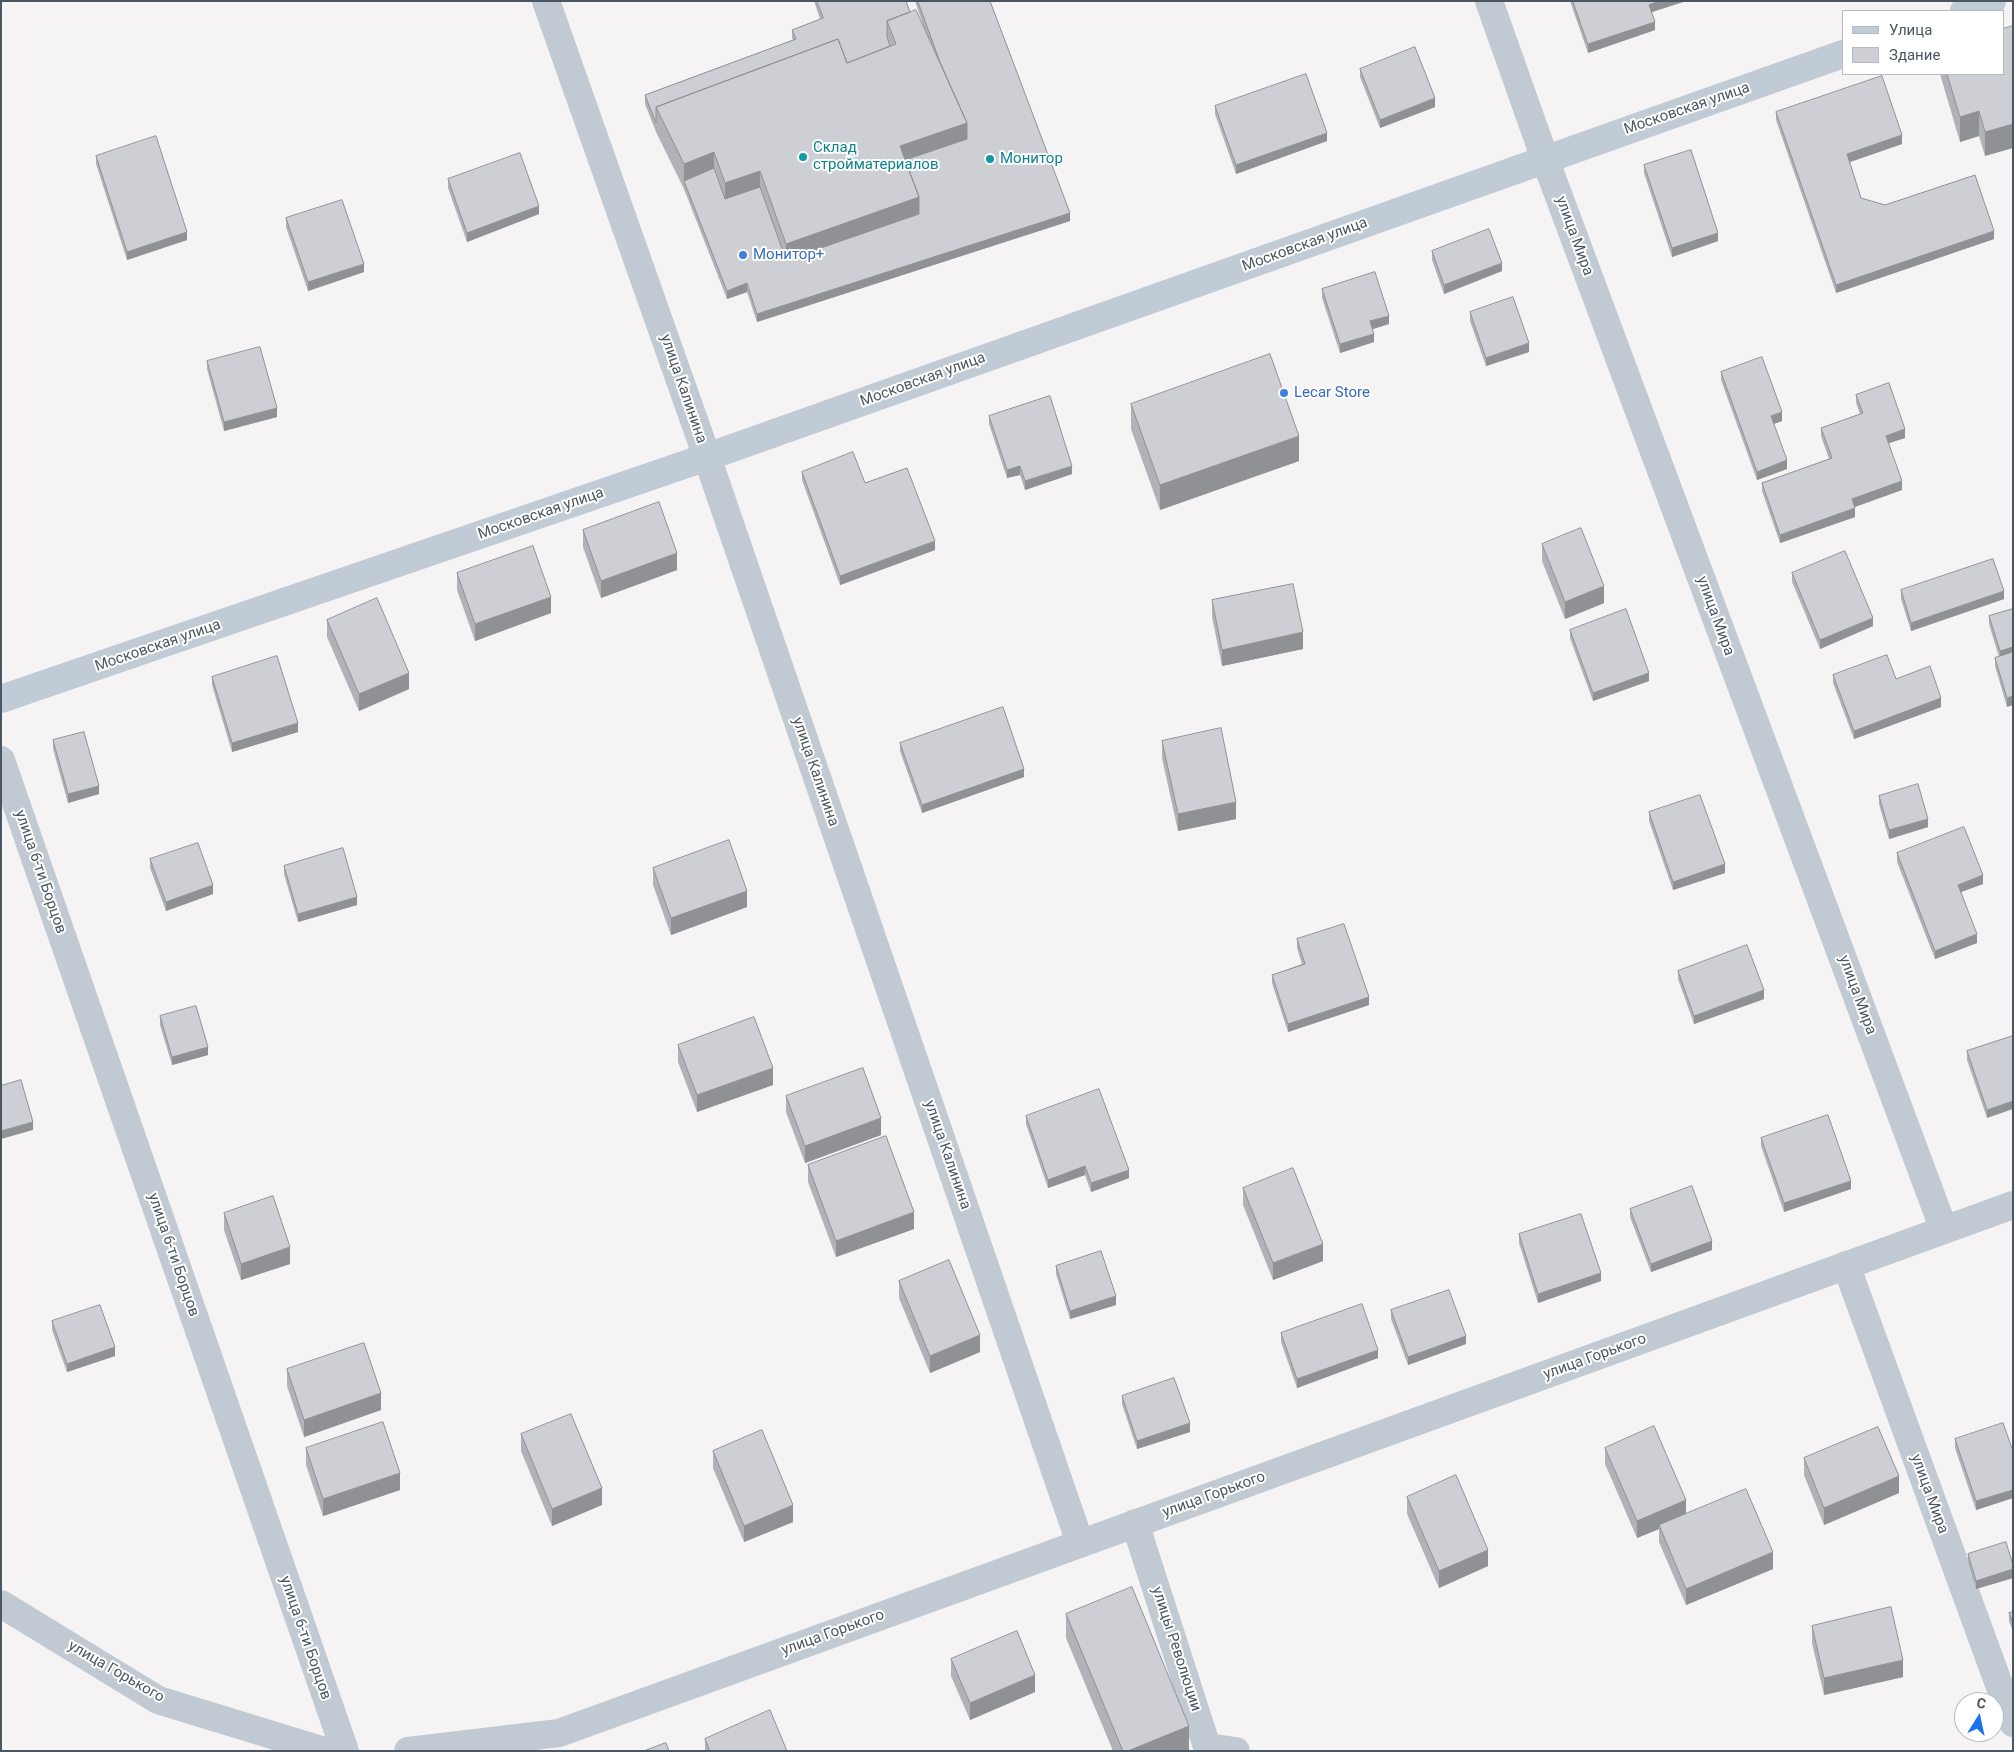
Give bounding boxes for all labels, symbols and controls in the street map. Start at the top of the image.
legend [1842,10,2004,75]
text: Улица [1889,21,1932,39]
text: Здание [1889,46,1940,64]
street label: Московская улица [1622,79,1752,139]
place label: Склад стройматериалов [813,139,938,174]
place label: Монитор [1000,150,1063,168]
marker: Склад стройматериалов [797,151,809,163]
marker: Монитор [984,153,996,165]
street label: улица Мира [1551,194,1597,278]
street label: Московская улица [1240,214,1370,276]
place label: Монитор+ [753,246,824,264]
marker: Монитор+ [737,249,749,261]
street label: улица Калинина [656,332,710,446]
street label: Московская улица [858,349,988,411]
place label: Lecar Store [1294,384,1370,402]
marker: Lecar Store [1278,387,1290,399]
street label: Московская улица [476,484,606,544]
street label: улица Мира [1692,574,1738,658]
street label: Московская улица [93,616,223,676]
street label: улица Калинина [788,715,842,829]
street label: улица 6-ти Борцов [10,808,70,936]
street label: улица Мира [1834,953,1880,1037]
street label: улица Калинина [920,1098,974,1212]
street label: улица 6-ти Борцов [143,1191,203,1319]
street label: улица Горького [1541,1330,1649,1384]
street label: улица Мира [1906,1452,1952,1536]
street label: улица Горького [1160,1468,1268,1522]
street label: улица 6-ти Борцов [275,1574,335,1702]
street label: улицы Революции [1147,1584,1205,1714]
street label: улица Горького [779,1606,887,1660]
street label: улица Горького [65,1637,167,1707]
north arrow [1954,1692,2004,1742]
text: С [1976,1695,1987,1712]

